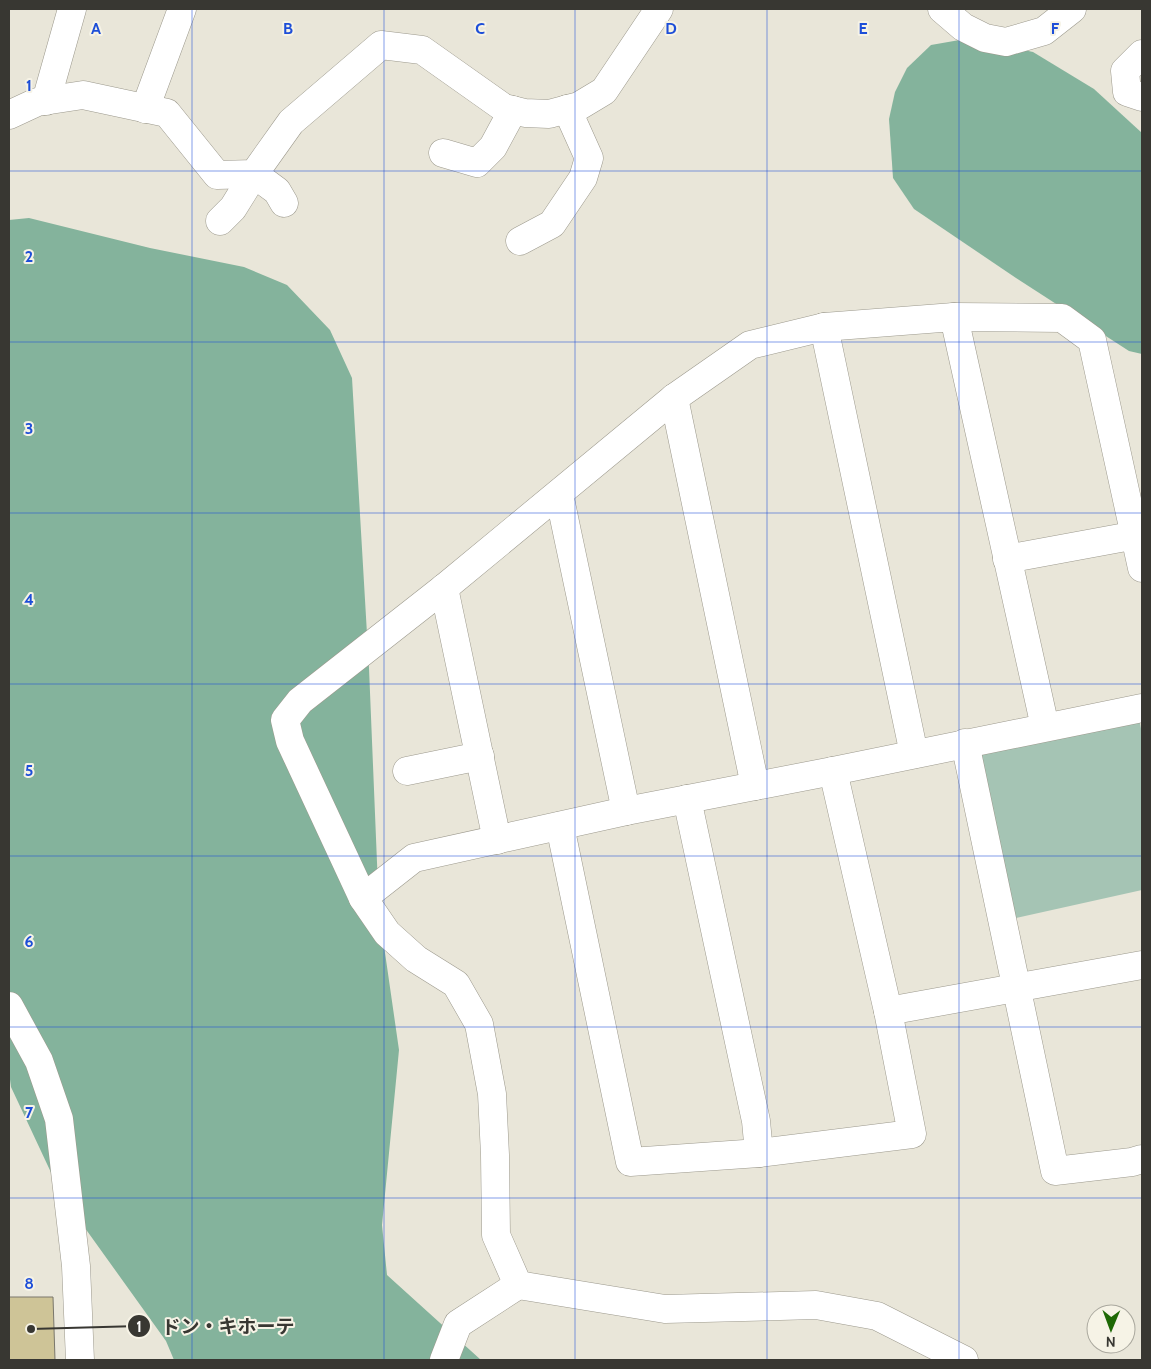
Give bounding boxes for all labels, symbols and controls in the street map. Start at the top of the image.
text: A [91,19,101,38]
text: B [283,19,293,38]
text: C [475,19,485,38]
text: D [665,19,677,38]
text: E [858,19,868,38]
text: F [1051,19,1060,38]
text: 1 [26,76,32,95]
text: 2 [25,247,33,266]
text: 3 [25,419,33,438]
text: 4 [24,590,34,609]
text: 5 [25,761,33,780]
text: 6 [25,932,34,951]
text: 7 [25,1103,34,1122]
text: 8 [24,1274,34,1293]
north arrow [1086,1304,1136,1354]
callout: ドン・キホーテ [127,1309,305,1343]
text: ドン・キホーテ [161,1315,295,1338]
text: 1 [136,1318,142,1336]
text: N [1106,1333,1116,1351]

